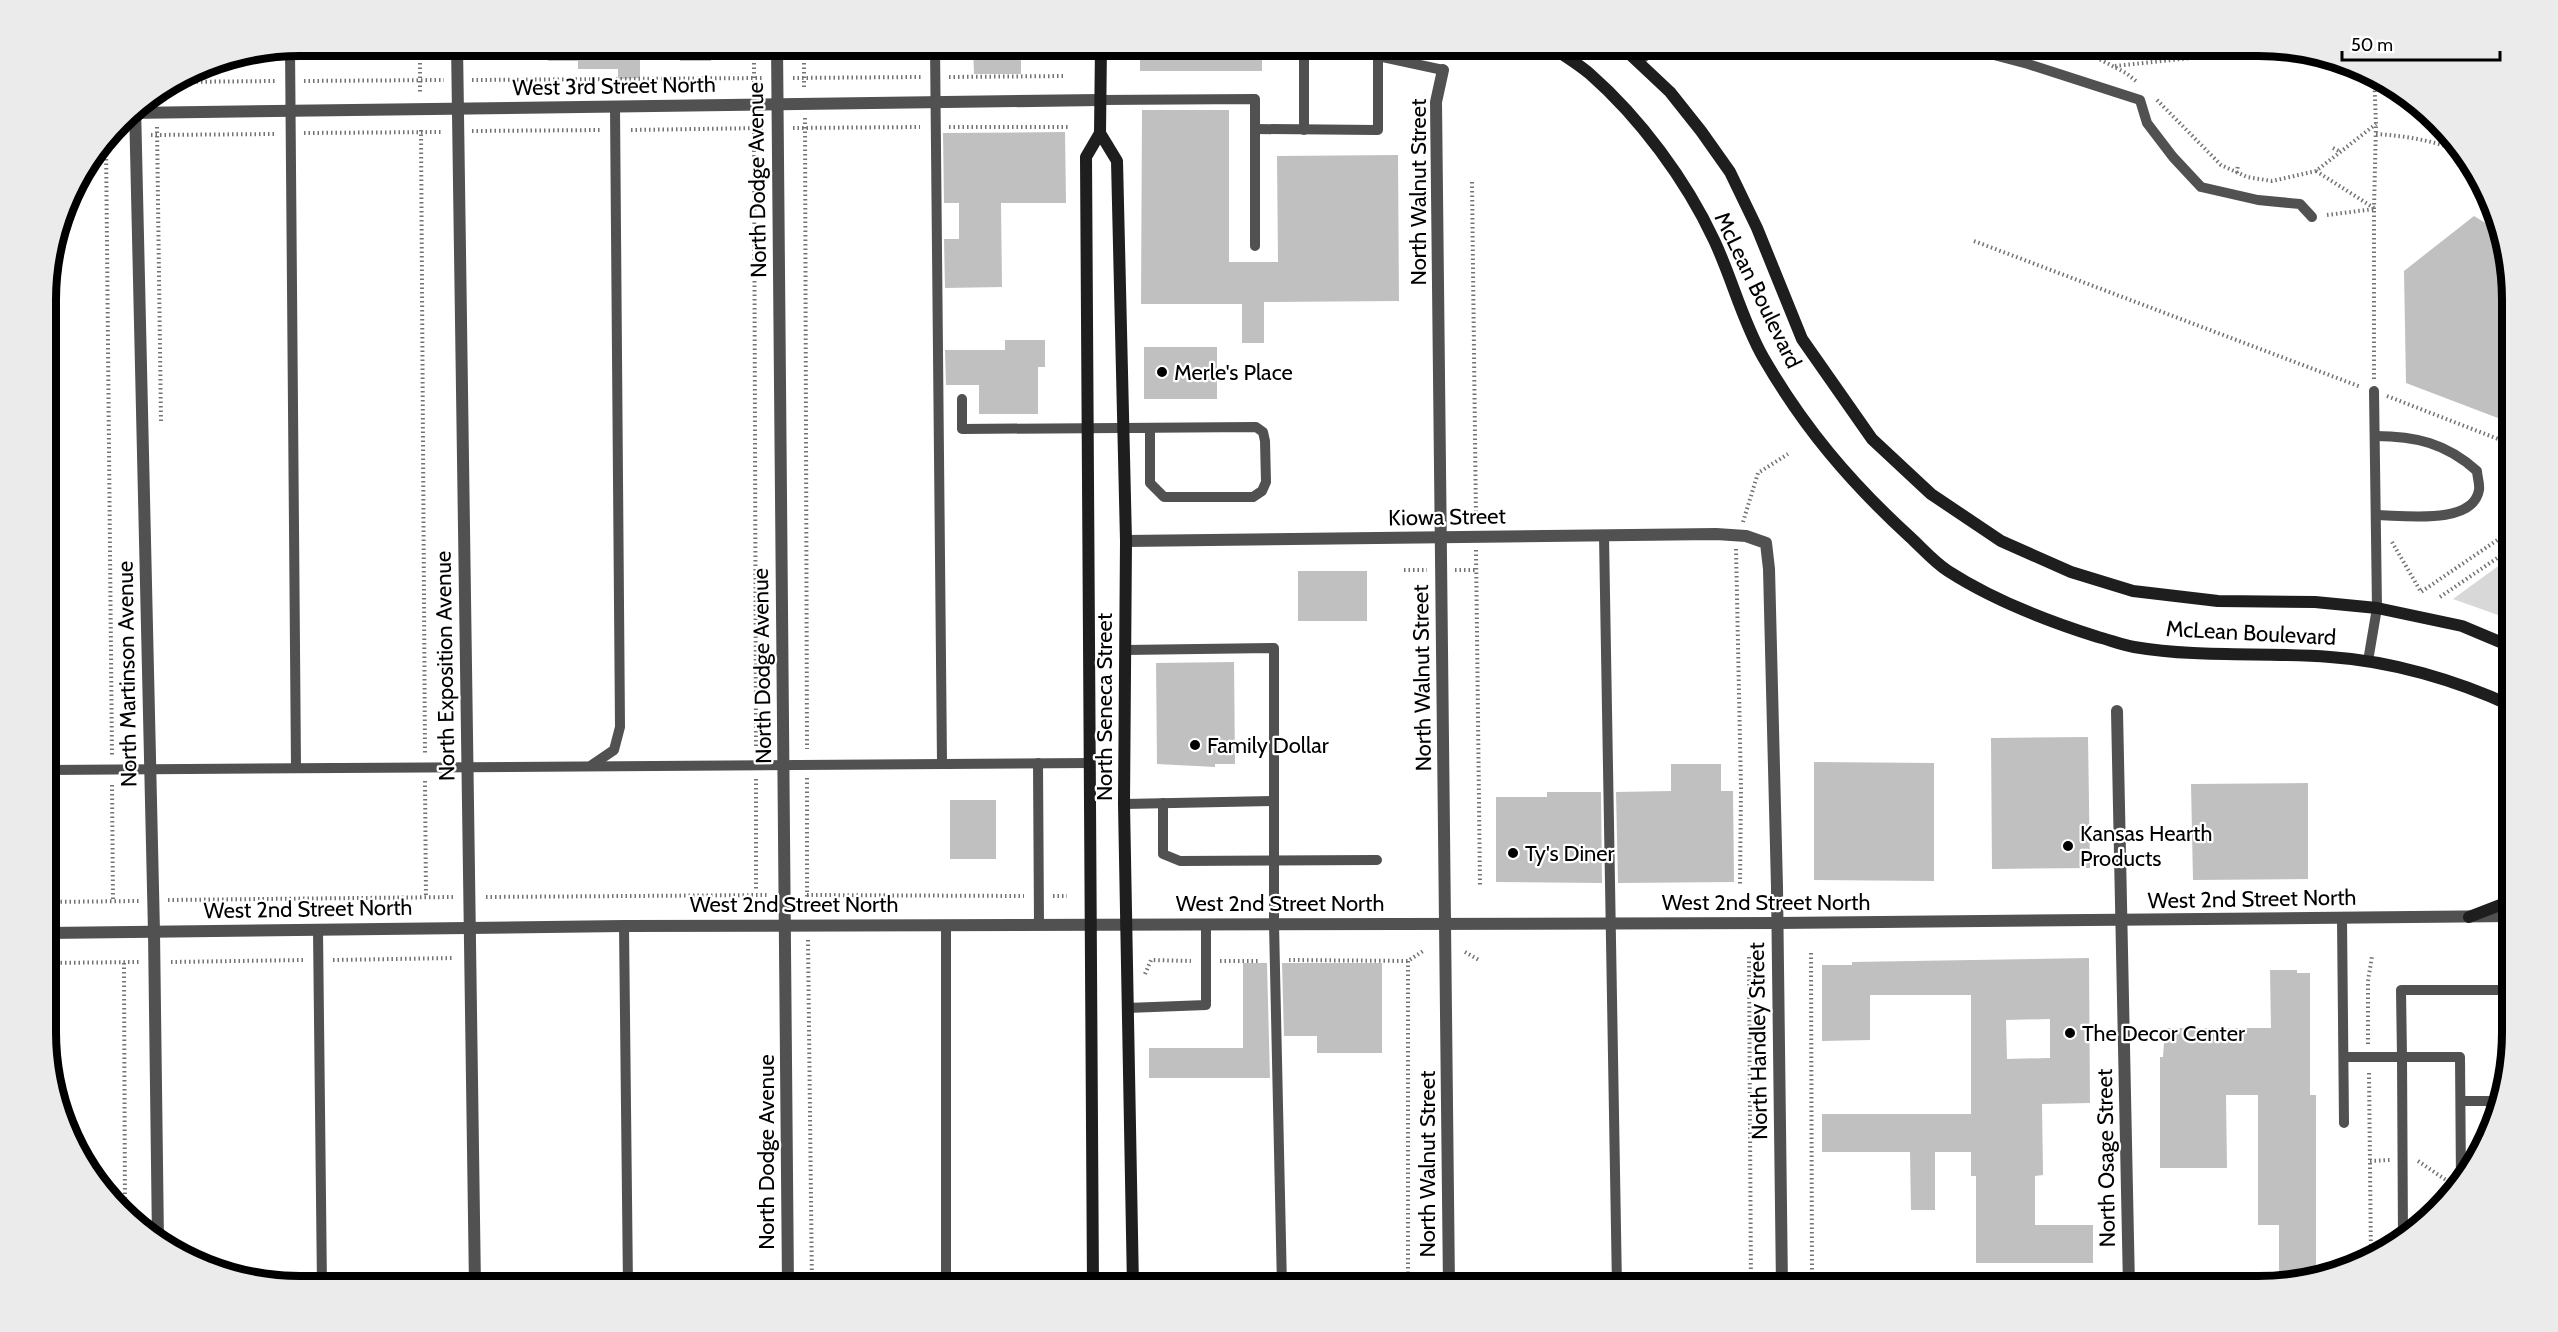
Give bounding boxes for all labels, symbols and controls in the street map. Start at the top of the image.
scale bar [2342,24,2500,62]
text: 50 m [2351,34,2393,56]
street label: West 3rd Street North [512,71,716,101]
street label: North Dodge Avenue [742,82,772,278]
street label: North Walnut Street [1405,98,1432,285]
street label: McLean Boulevard [1709,207,1807,373]
place label: Merle's Place [1174,359,1293,386]
marker: Merle's Place [1155,365,1169,379]
street label: Kiowa Street [1388,502,1507,532]
street label: North Exposition Avenue [429,551,461,781]
street label: North Martinson Avenue [112,561,142,787]
street label: North Dodge Avenue [747,568,777,764]
street label: North Walnut Street [1407,584,1437,772]
street label: North Seneca Street [1091,612,1118,801]
street label: McLean Boulevard [2165,615,2337,651]
place label: Family Dollar [1207,732,1329,759]
marker: Family Dollar [1188,738,1202,752]
place label: Kansas Hearth Products [2080,820,2212,872]
marker: Kansas Hearth Products [2061,839,2075,853]
place label: Ty's Diner [1525,840,1615,867]
marker: Ty's Diner [1506,846,1520,860]
street label: West 2nd Street North [2147,884,2357,914]
street label: West 2nd Street North [1662,889,1870,916]
street label: West 2nd Street North [1176,890,1384,917]
street label: West 2nd Street North [690,891,898,918]
street label: West 2nd Street North [203,894,413,924]
street label: North Handley Street [1743,941,1773,1140]
place label: The Decor Center [2082,1020,2245,1047]
marker: The Decor Center [2063,1026,2077,1040]
street label: North Dodge Avenue [753,1054,780,1250]
street label: North Osage Street [2091,1068,2121,1248]
street label: North Walnut Street [1414,1070,1441,1257]

